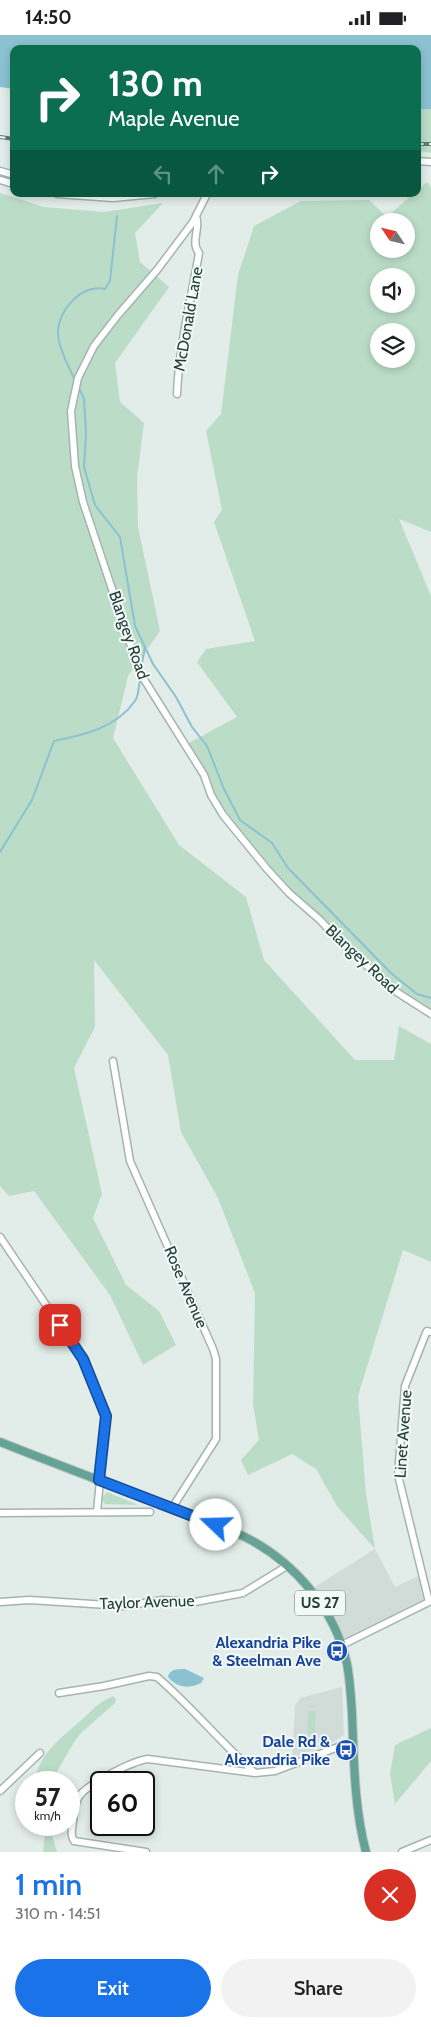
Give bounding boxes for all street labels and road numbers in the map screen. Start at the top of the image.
street label: McDonald Lane [169,265,207,373]
street label: Blangey Road [105,588,153,682]
street label: Blangey Road [322,921,402,997]
street label: Rose Avenue [160,1243,212,1331]
street label: Linet Avenue [390,1389,416,1479]
street label: Taylor Avenue [99,1591,195,1613]
road number: US 27 [295,1591,345,1615]

